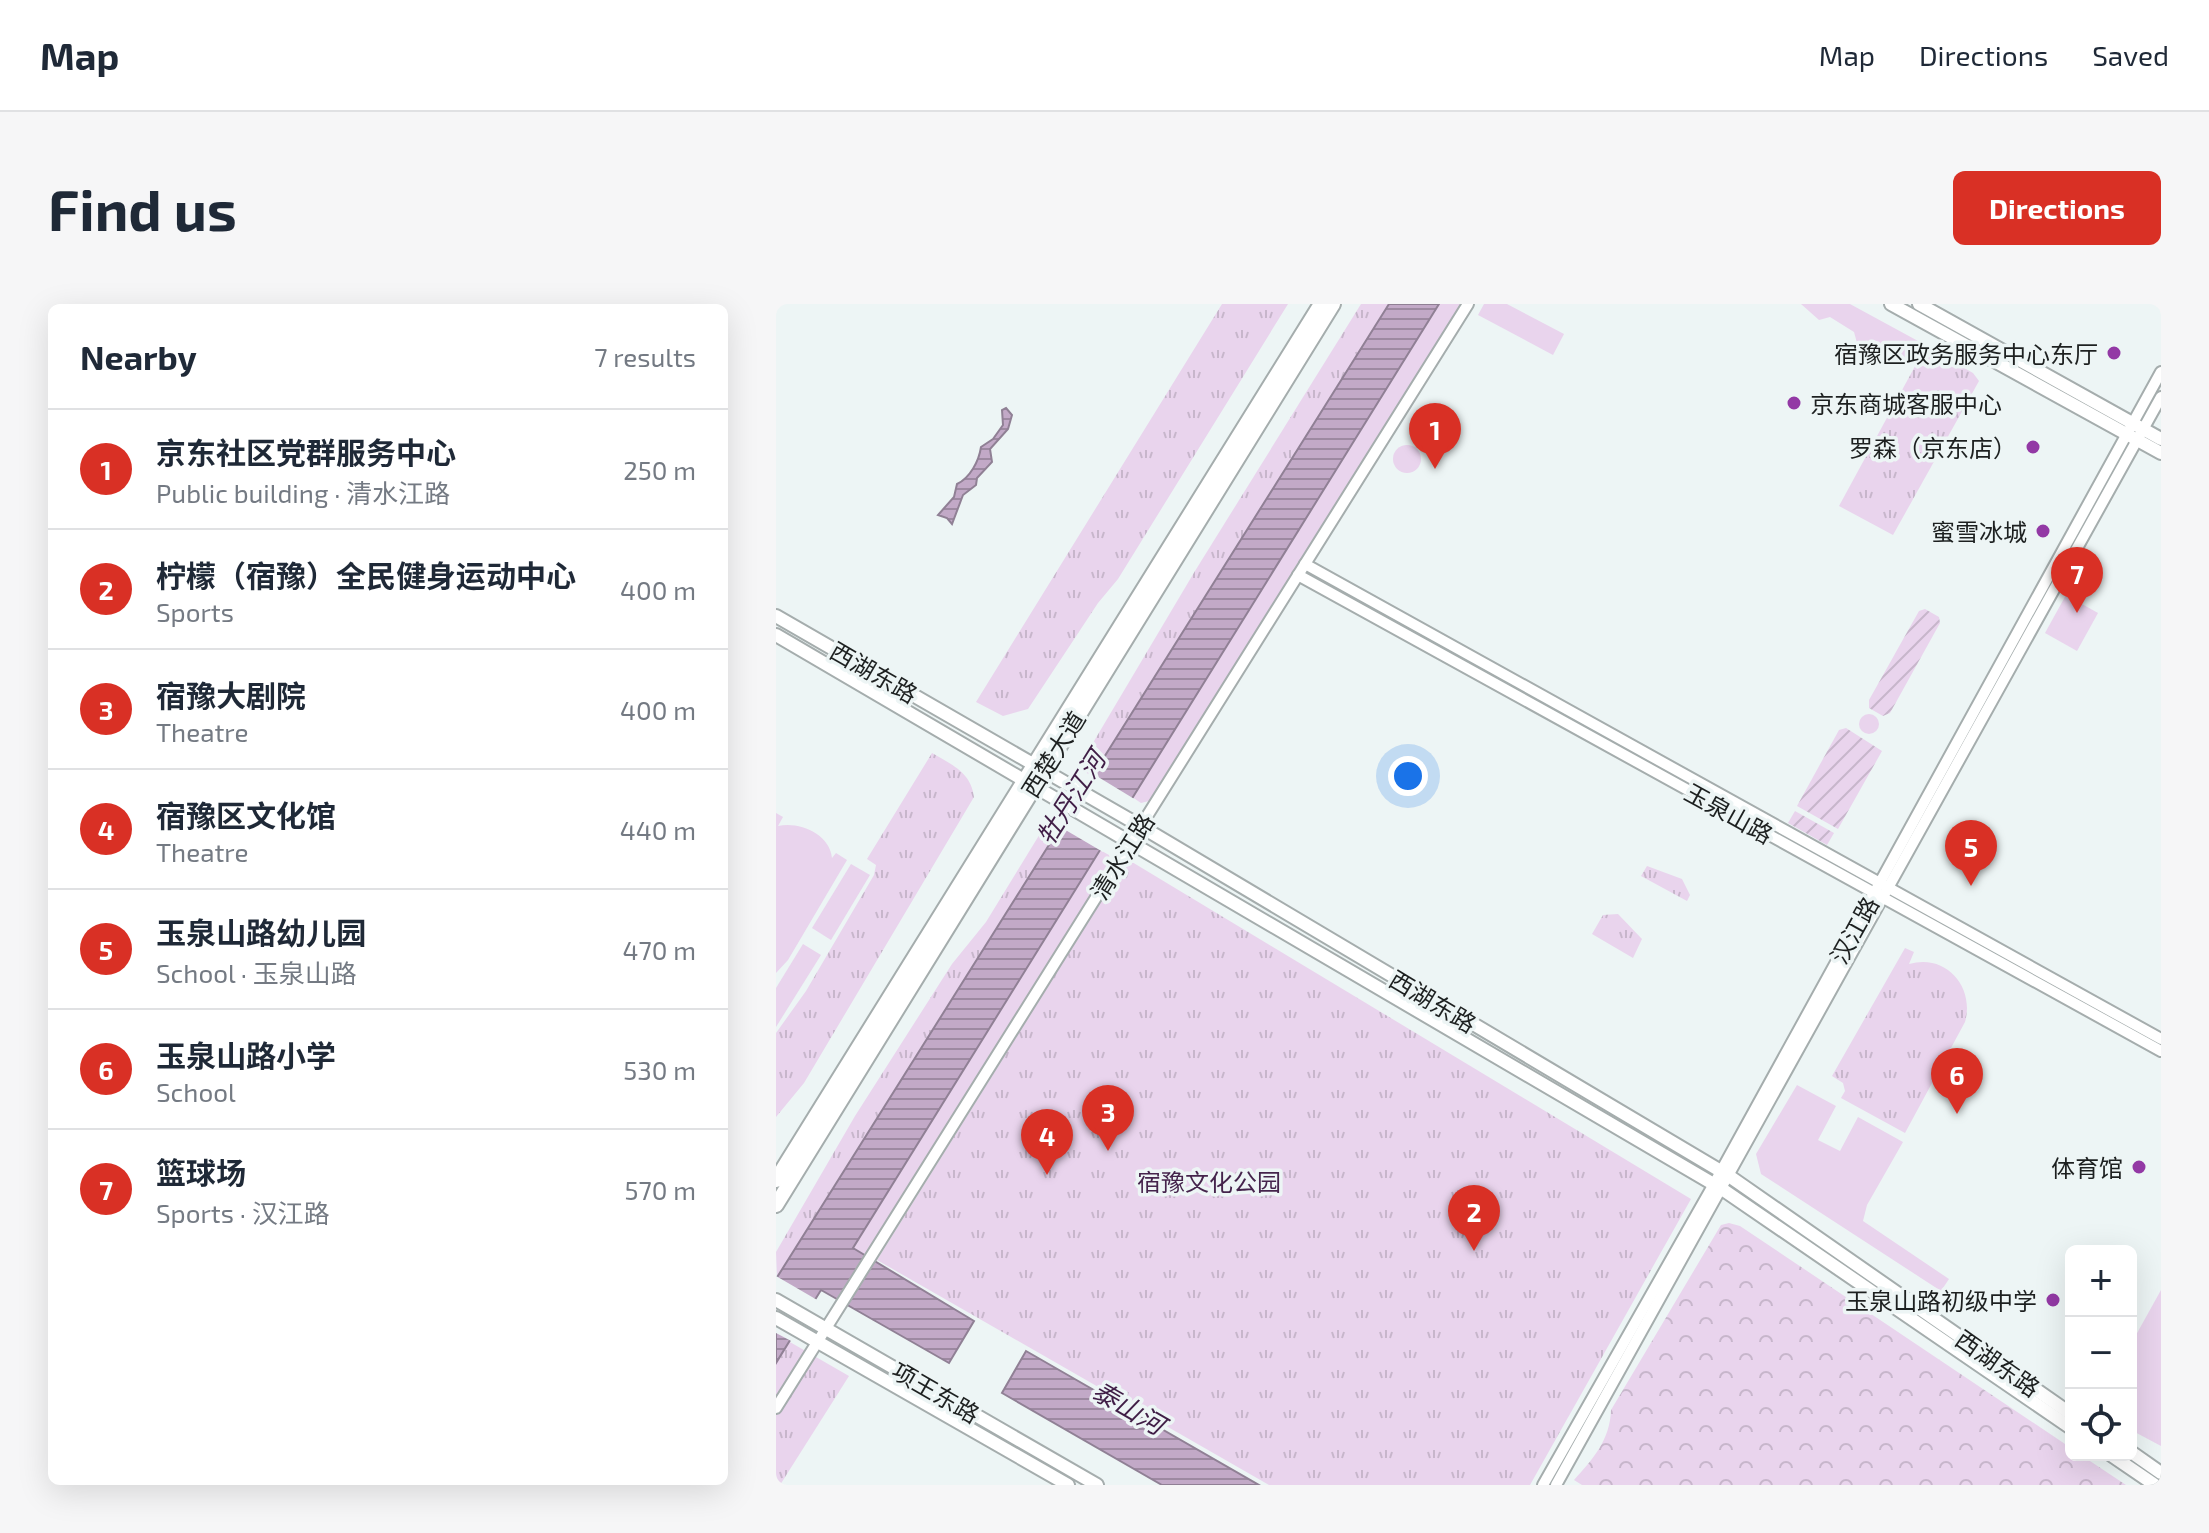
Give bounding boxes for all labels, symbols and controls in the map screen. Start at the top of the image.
text: Map [40,32,119,78]
text: Map [1819,38,1875,72]
text: Directions [1919,38,2048,72]
text: Saved [2092,38,2169,72]
button: Directions [1953,171,2161,245]
text: Find us [48,175,237,242]
text: Nearby [80,336,197,377]
place label: 宿豫区政务服务中心东厅 [1834,339,2098,368]
text: 7 results [594,341,696,372]
marker: 宿豫区政务服务中心东厅 [2105,344,2123,362]
place label: 京东商城客服中心 [1810,389,2002,418]
marker: 京东商城客服中心 [1785,394,1803,412]
pin: 1 [1409,403,1461,469]
place label: 罗森（京东店） [1849,433,2017,462]
text: 京东社区党群服务中心 [156,434,456,470]
marker: 罗森（京东店） [2024,438,2042,456]
text: 1 [100,454,112,485]
text: 250 m [623,454,696,485]
text: Public building · 清水江路 [156,477,450,508]
place label: 蜜雪冰城 [1931,517,2027,546]
marker: 蜜雪冰城 [2034,522,2052,540]
pin: 7 [2051,547,2103,613]
text: 柠檬（宿豫）全民健身运动中心 [156,557,576,593]
text: 2 [98,574,114,605]
text: 400 m [620,574,696,605]
text: Sports [156,596,234,627]
street label: 西湖东路 [825,635,923,709]
text: 宿豫大剧院 [156,677,306,713]
text: 3 [99,694,113,725]
text: 400 m [620,694,696,725]
street label: 西楚大道 [1015,706,1091,802]
text: Theatre [156,716,248,747]
water label: 牡丹江河 [1029,740,1113,849]
your location [1388,756,1428,796]
street label: 玉泉山路 [1680,777,1778,849]
text: 宿豫区文化馆 [156,797,336,833]
street label: 清水江路 [1084,808,1160,904]
text: 4 [98,814,114,845]
text: 440 m [620,814,696,845]
pin: 5 [1945,820,1997,886]
text: Theatre [156,836,248,867]
street label: 汉江路 [1824,891,1884,969]
text: 玉泉山路幼儿园 [156,914,366,950]
text: 5 [99,934,113,965]
text: 470 m [622,934,696,965]
text: School · 玉泉山路 [156,957,357,988]
street label: 西湖东路 [1384,964,1482,1038]
text: 玉泉山路小学 [156,1037,336,1073]
pin: 6 [1931,1048,1983,1114]
text: 6 [98,1054,114,1085]
text: 530 m [623,1054,696,1085]
text: School [156,1076,236,1107]
pin: 3 [1082,1085,1134,1151]
pin: 4 [1021,1109,1073,1175]
place label: 体育馆 [2051,1153,2123,1182]
text: 篮球场 [156,1154,246,1190]
marker: 体育馆 [2130,1158,2148,1176]
park label: 宿豫文化公园 [1137,1167,1281,1196]
text: 7 [99,1174,113,1205]
text: 570 m [624,1174,696,1205]
pin: 2 [1448,1185,1500,1251]
text: Sports · 汉江路 [156,1197,330,1228]
map controls [2065,1245,2137,1461]
button: + [2065,1245,2137,1317]
place label: 玉泉山路初级中学 [1845,1286,2037,1315]
marker: 玉泉山路初级中学 [2044,1291,2062,1309]
button: − [2065,1317,2137,1389]
street label: 西湖东路 [1950,1324,2046,1402]
street label: 项王东路 [887,1355,985,1429]
water label: 泰山河 [1087,1374,1175,1442]
button: locate [2065,1389,2137,1461]

